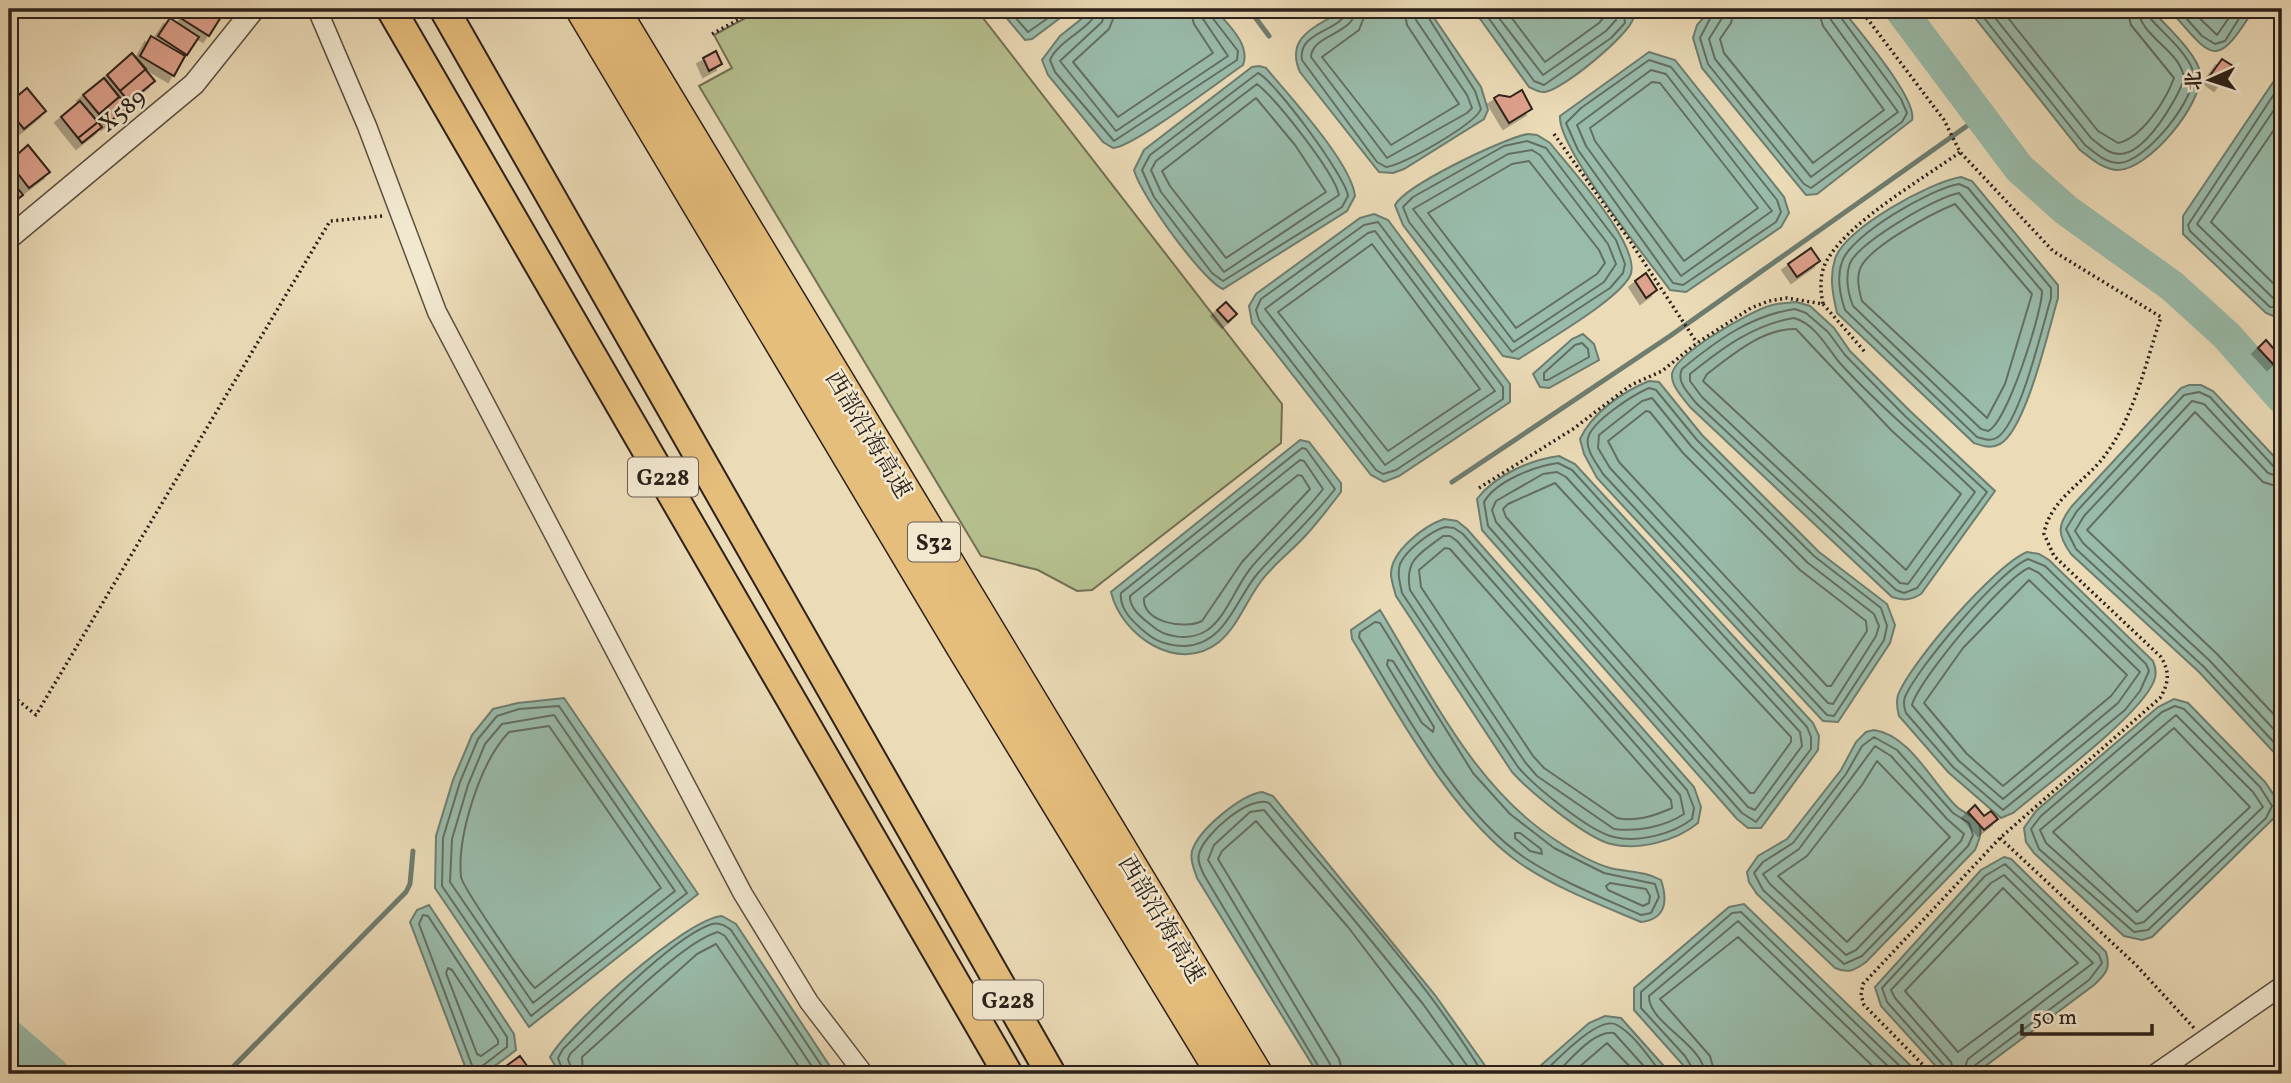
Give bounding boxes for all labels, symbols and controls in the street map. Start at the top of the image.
north arrow [2176,46,2246,116]
text: 北 [2182,71,2209,91]
street label: X589 [92,82,154,141]
street label: 西部沿海高速 [816,365,919,506]
road number: G228 [628,457,698,496]
road number: S32 [908,522,960,562]
street label: 西部沿海高速 [1109,850,1212,991]
road number: G228 [973,981,1043,1020]
scale bar [2022,992,2151,1036]
text: 50 m [2032,1004,2077,1033]

